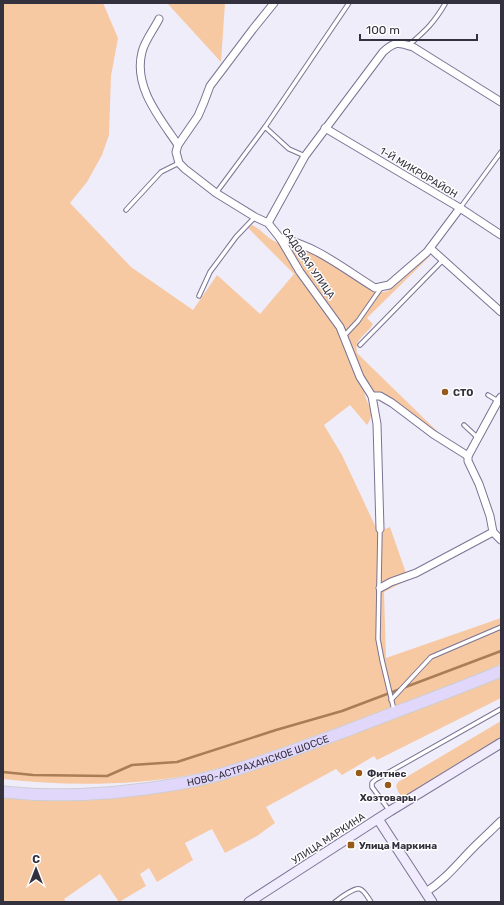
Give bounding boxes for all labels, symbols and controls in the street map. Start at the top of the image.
scale bar [360,16,477,42]
text: 100 m [366,23,400,37]
street label: 1-Й МИКРОРАЙОН [378,145,459,201]
street label: САДОВАЯ УЛИЦА [279,226,337,302]
marker: СТО [440,387,450,397]
place label: СТО [453,387,473,399]
street label: НОВО-АСТРАХАНСКОЕ ШОССЕ [186,733,331,789]
marker: Фитнес [354,768,364,778]
place label: Фитнес [367,768,406,780]
marker: Хозтовары [383,780,393,790]
place label: Хозтовары [360,792,416,804]
street label: УЛИЦА МАРКИНА [290,810,368,867]
marker: Улица Маркина [346,840,356,850]
place label: Улица Маркина [359,840,437,852]
north arrow [16,849,56,889]
text: С [32,853,40,866]

